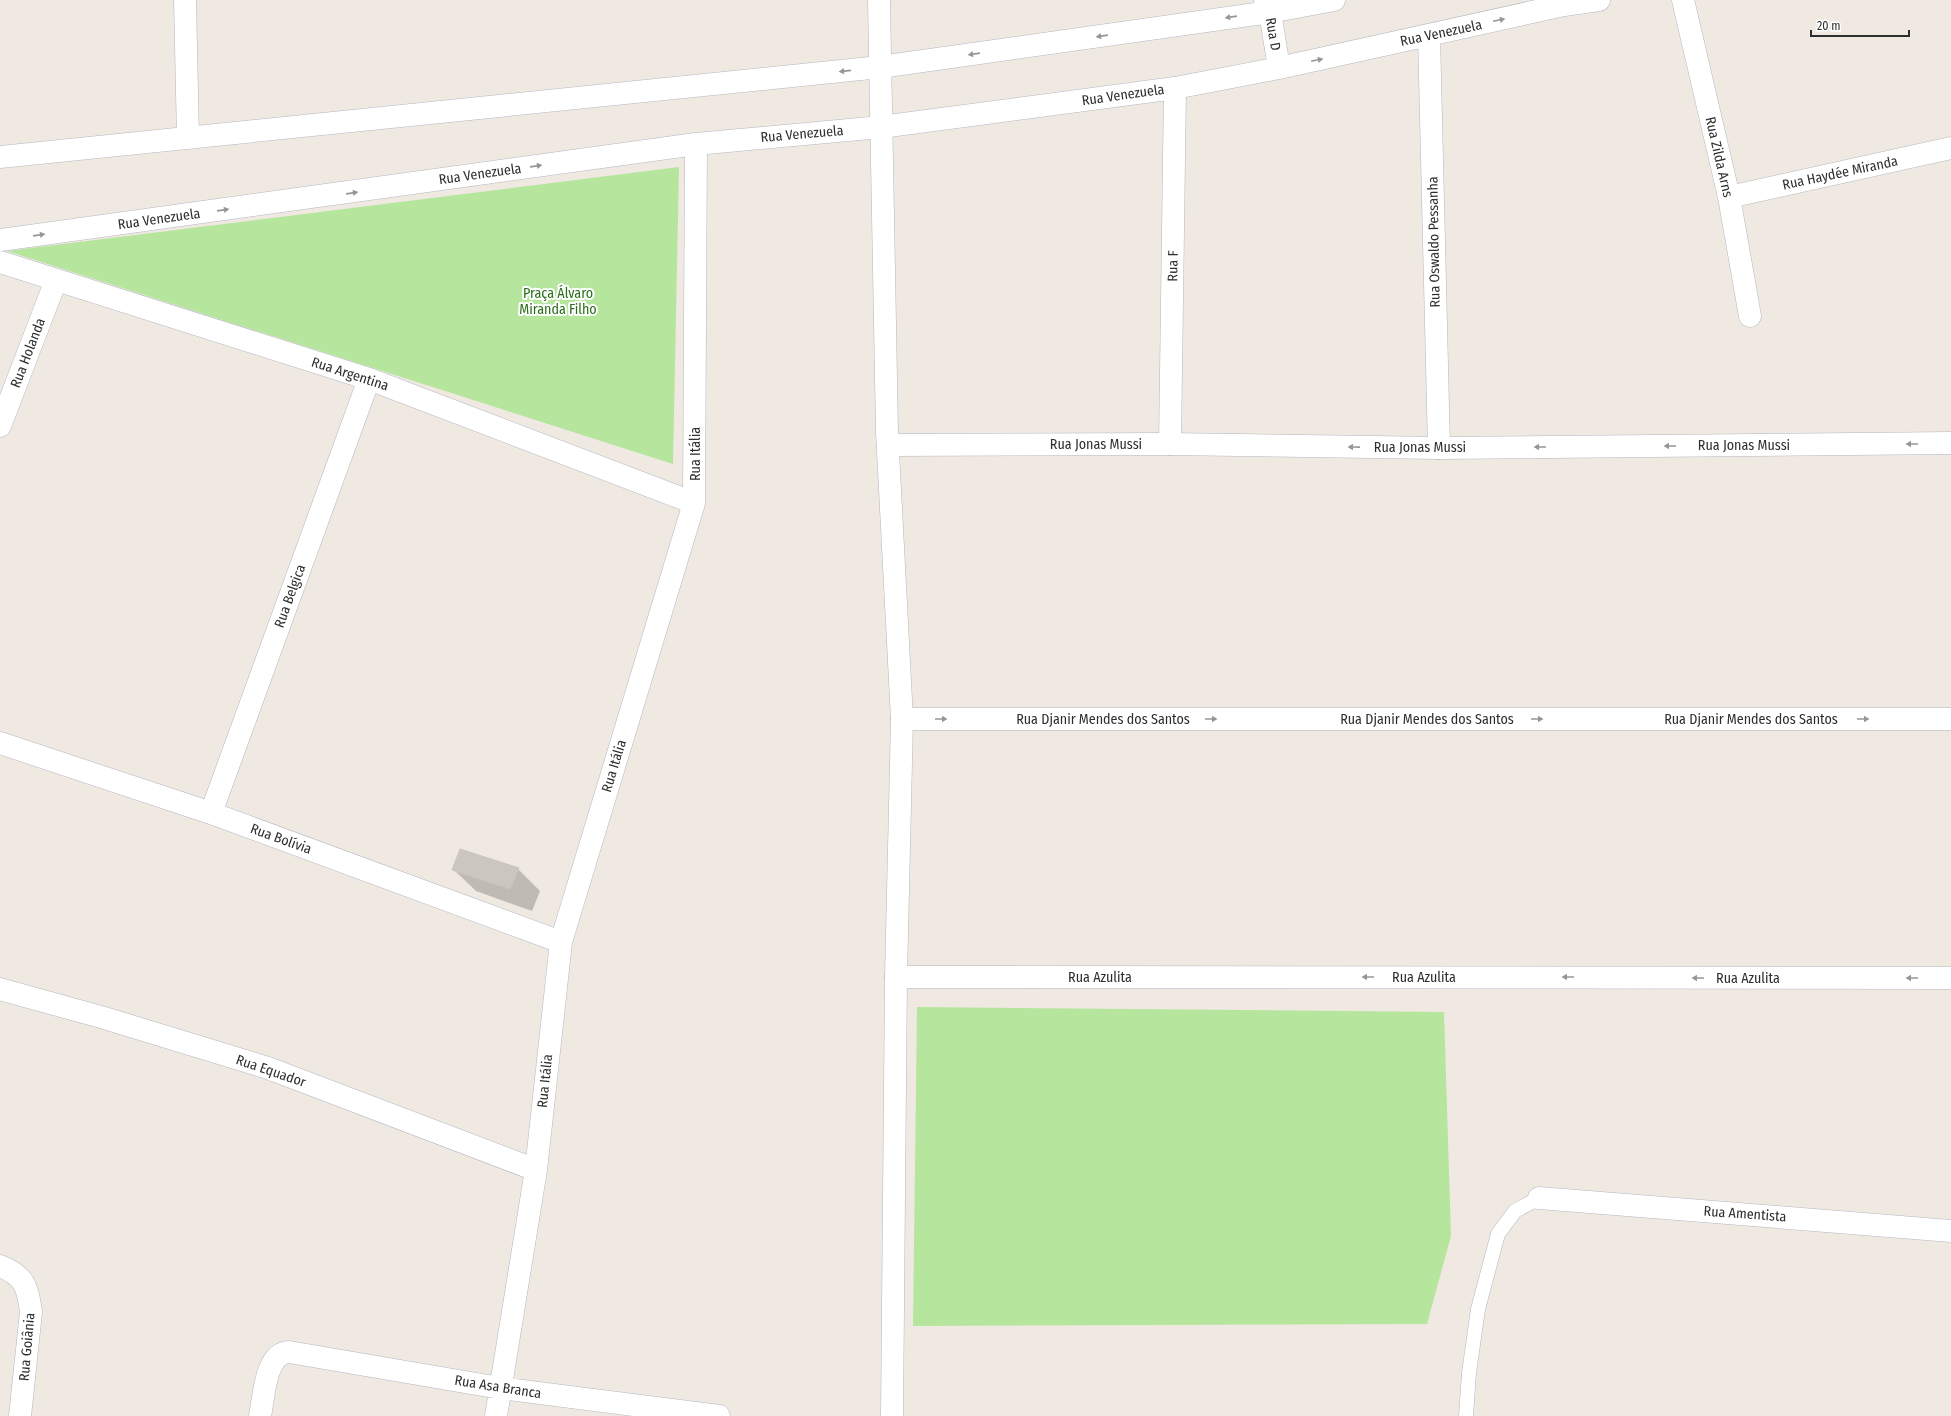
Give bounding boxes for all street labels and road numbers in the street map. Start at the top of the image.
street label: Rua D [1262,16,1284,52]
street label: Rua Venezuela [1399,16,1484,50]
street label: Rua Venezuela [1081,81,1165,109]
street label: Rua Zilda Arns [1701,115,1737,199]
street label: Rua Venezuela [760,122,844,146]
street label: Rua Haydée Miranda [1781,152,1899,194]
street label: Rua Venezuela [438,160,522,188]
street label: Rua Oswaldo Pessanha [1424,176,1444,308]
street label: Rua Venezuela [117,205,201,233]
street label: Rua F [1164,250,1182,282]
street label: Rua Holanda [7,316,49,390]
street label: Rua Argentina [309,354,391,395]
street label: Rua Itália [687,427,704,481]
street label: Rua Jonas Mussi [1050,436,1142,453]
street label: Rua Jonas Mussi [1698,437,1790,454]
street label: Rua Jonas Mussi [1374,439,1466,456]
street label: Rua Belgica [271,562,309,630]
street label: Rua Djanir Mendes dos Santos [1016,711,1190,728]
street label: Rua Djanir Mendes dos Santos [1340,711,1514,728]
street label: Rua Djanir Mendes dos Santos [1664,711,1838,728]
street label: Rua Itália [598,738,630,794]
street label: Rua Bolívia [248,820,314,858]
street label: Rua Azulita [1068,969,1132,986]
street label: Rua Azulita [1392,969,1456,986]
street label: Rua Azulita [1716,970,1780,987]
street label: Rua Equador [234,1051,308,1091]
street label: Rua Itália [534,1053,556,1109]
street label: Rua Amentista [1703,1203,1787,1225]
street label: Rua Goiânia [16,1312,38,1382]
street label: Rua Asa Branca [453,1372,543,1402]

